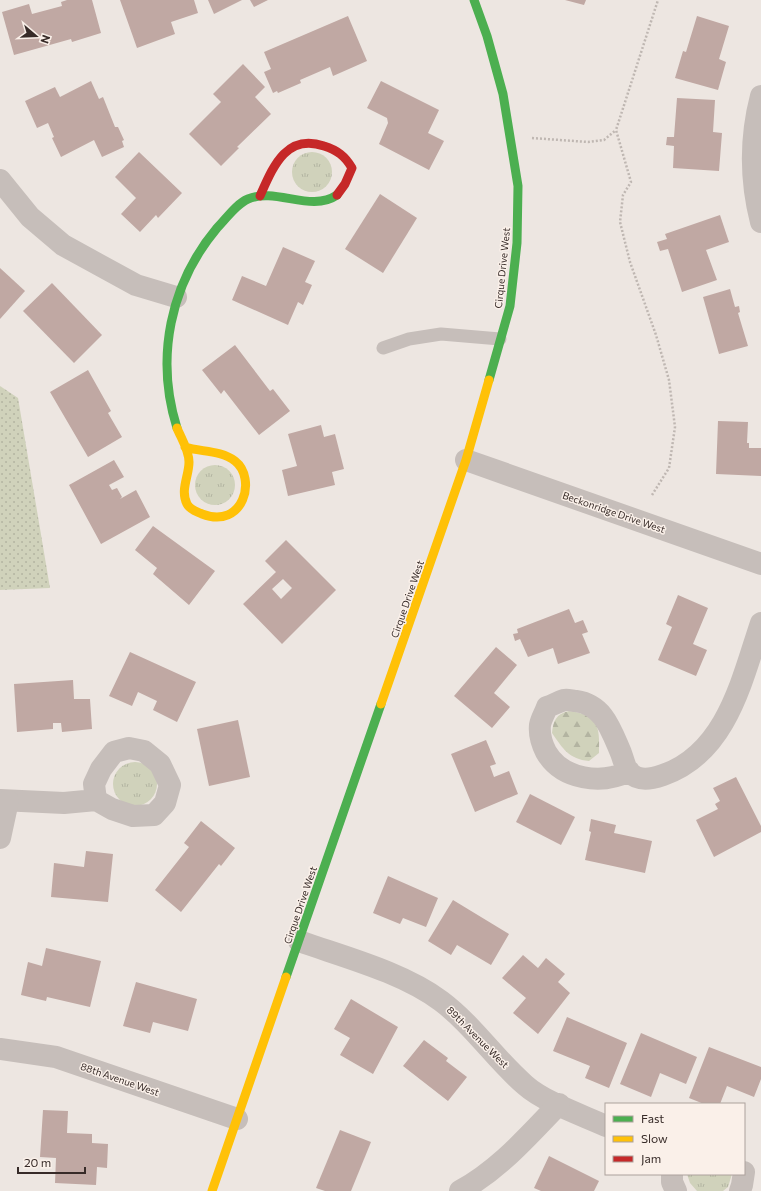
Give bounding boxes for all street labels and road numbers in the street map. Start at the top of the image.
street label: Cirque Drive West [492,227,512,309]
street label: Beckonridge Drive West [561,489,667,535]
street label: Cirque Drive West [388,559,426,639]
street label: Cirque Drive West [281,865,319,945]
street label: 89th Avenue West [445,1004,511,1070]
street label: 88th Avenue West [79,1060,161,1098]

